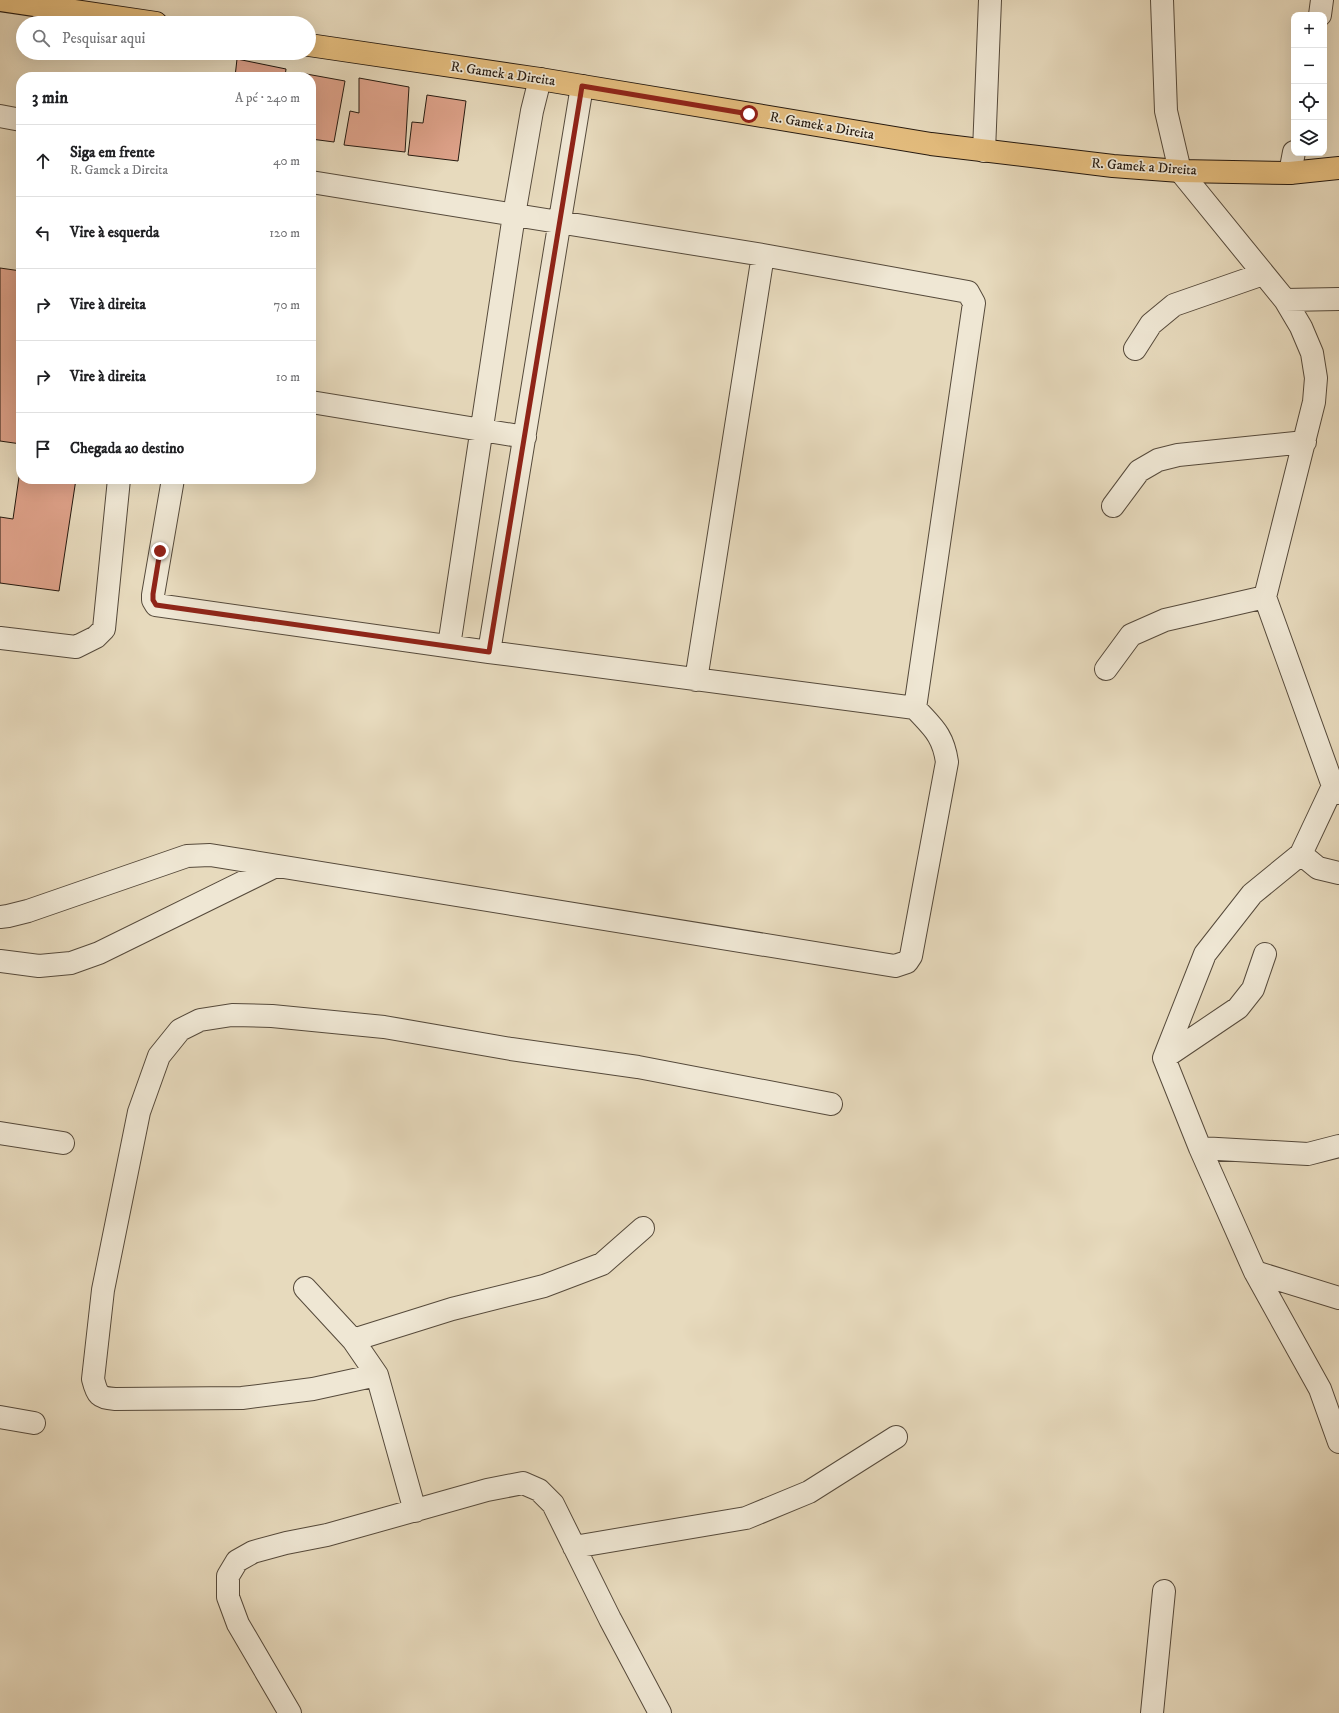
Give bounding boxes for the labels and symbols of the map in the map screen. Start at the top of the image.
street label: R. Gamek a Direita [449,58,557,90]
route start [740,105,758,123]
street label: R. Gamek a Direita [768,108,876,144]
street label: R. Gamek a Direita [1091,154,1197,180]
route end [151,542,169,560]

